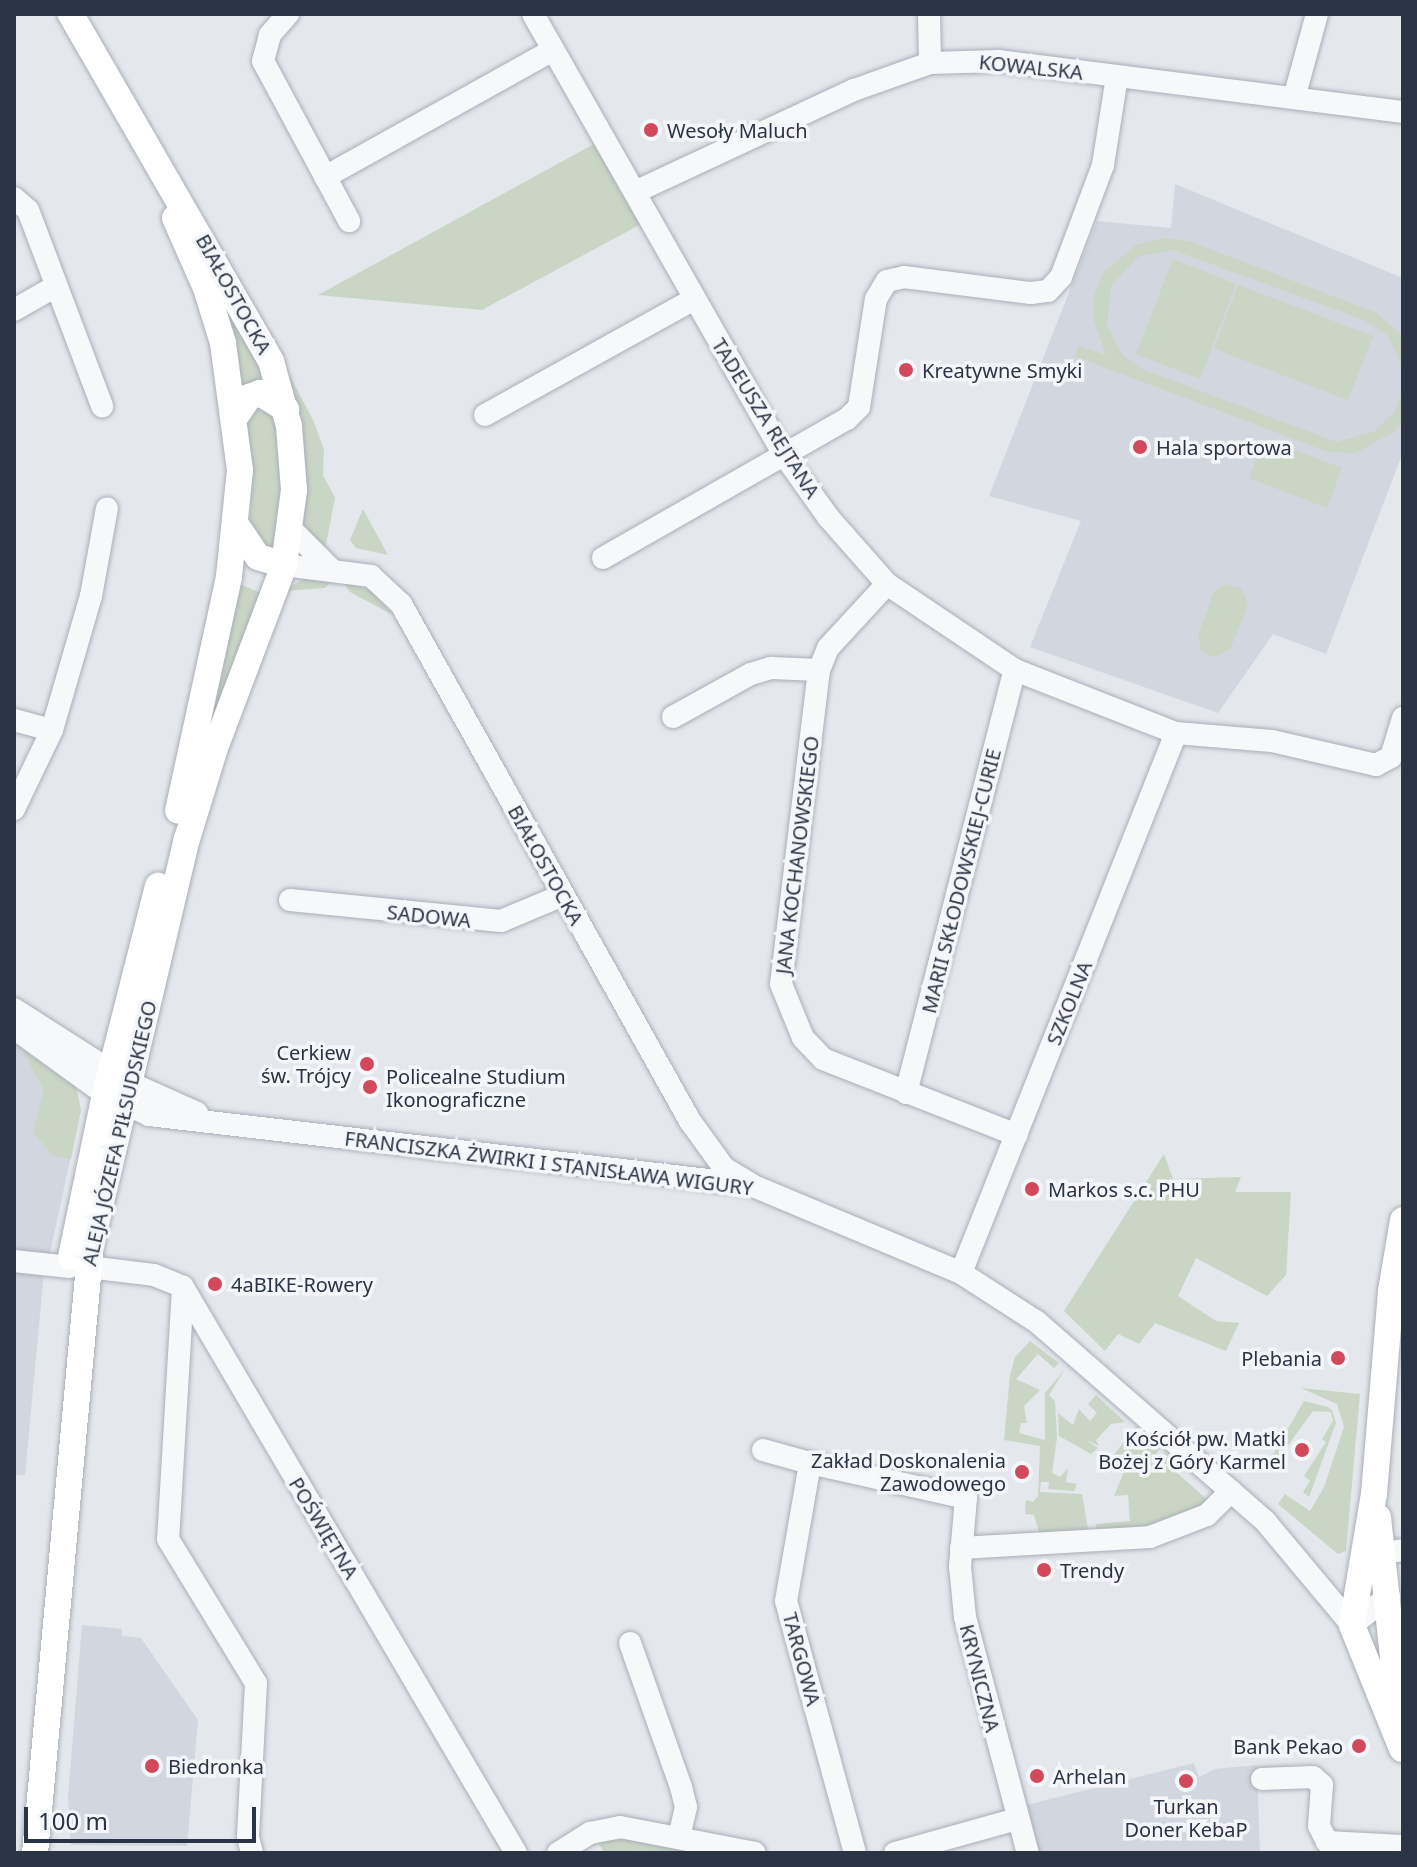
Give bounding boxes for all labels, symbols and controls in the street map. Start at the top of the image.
street label: KOWALSKA [978,50,1084,84]
place label: Wesoły Maluch [667,118,808,142]
marker: Wesoły Maluch [642,121,660,139]
street label: BIAŁOSTOCKA [191,230,277,358]
street label: TADEUSZA REJTANA [707,334,825,502]
place label: Kreatywne Smyki [922,358,1082,382]
marker: Kreatywne Smyki [897,361,915,379]
place label: Hala sportowa [1156,435,1292,459]
marker: Hala sportowa [1131,438,1149,456]
street label: JANA KOCHANOWSKIEGO [770,734,824,976]
street label: MARII SKŁODOWSKIEJ-CURIE [916,746,1006,1016]
street label: BIAŁOSTOCKA [503,801,589,929]
street label: SADOWA [386,900,472,932]
street label: SZKOLNA [1041,957,1097,1049]
street label: ALEJA JÓZEFA PIŁSUDSKIEGO [77,998,161,1268]
place label: Cerkiew św. Trójcy [261,1040,351,1087]
marker: Cerkiew św. Trójcy [358,1055,376,1073]
place label: Policealne Studium Ikonograficzne [386,1064,566,1111]
marker: Policealne Studium Ikonograficzne [361,1078,379,1096]
street label: FRANCISZKA ŻWIRKI I STANISŁAWA WIGURY [343,1126,755,1200]
place label: Markos s.c. PHU [1048,1177,1200,1201]
marker: Markos s.c. PHU [1023,1180,1041,1198]
place label: 4aBIKE-Rowery [231,1272,373,1296]
marker: 4aBIKE-Rowery [206,1275,224,1293]
place label: Plebania [1241,1346,1322,1370]
marker: Plebania [1329,1349,1347,1367]
place label: Kościół pw. Matki Bożej z Góry Karmel [1098,1426,1286,1473]
marker: Kościół pw. Matki Bożej z Góry Karmel [1293,1441,1311,1459]
place label: Zakład Doskonalenia Zawodowego [811,1448,1006,1495]
marker: Zakład Doskonalenia Zawodowego [1013,1463,1031,1481]
street label: POŚWIĘTNA [284,1473,364,1583]
place label: Trendy [1060,1558,1124,1582]
marker: Trendy [1035,1561,1053,1579]
street label: TARGOWA [778,1610,826,1708]
street label: KRYNICZNA [955,1622,1005,1734]
place label: Bank Pekao [1233,1734,1343,1758]
marker: Bank Pekao [1350,1737,1368,1755]
place label: Biedronka [168,1754,264,1778]
marker: Biedronka [143,1757,161,1775]
place label: Arhelan [1053,1764,1126,1788]
marker: Arhelan [1028,1767,1046,1785]
marker: Turkan Doner KebaP [1177,1772,1195,1790]
scale bar [28,1791,260,1841]
place label: Turkan Doner KebaP [1124,1794,1248,1841]
text: 100 m [38,1804,108,1837]

